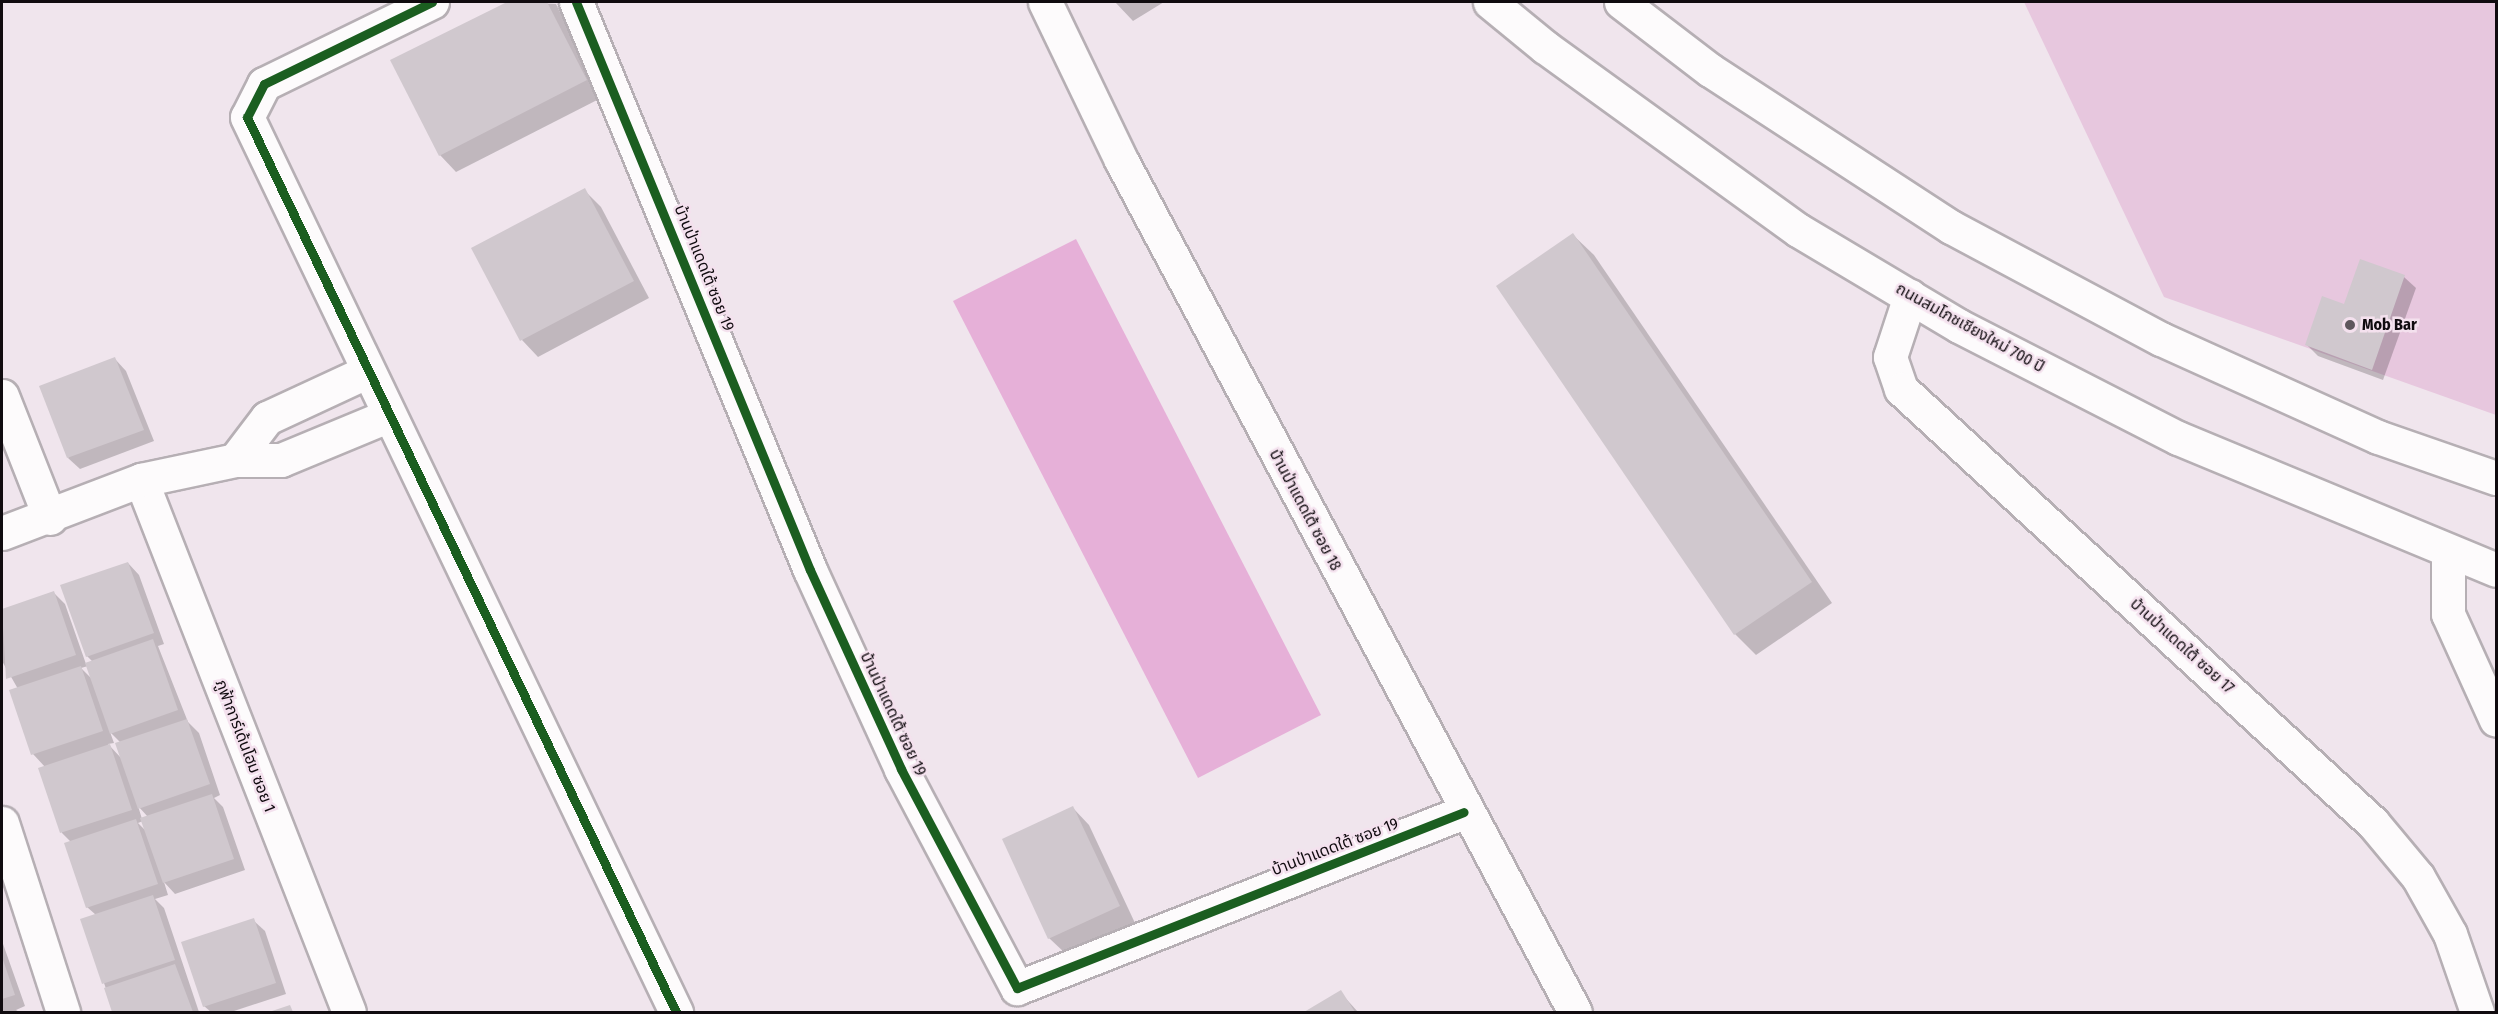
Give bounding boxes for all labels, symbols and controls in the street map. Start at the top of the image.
street label: บ้านป่าแดดใต้ ซอย 19 [670,202,738,334]
street label: ถนนสมโภชเชียงใหม่ 700 ปี [1892,279,2048,377]
place label: Mob Bar [2362,315,2417,335]
marker: Mob Bar [2343,318,2357,332]
street label: บ้านป่าแดดใต้ ซอย 18 [1265,446,1345,574]
street label: บ้านป่าแดดใต้ ซอย 17 [2126,594,2238,698]
street label: บ้านป่าแดดใต้ ซอย 19 [856,649,930,779]
street label: ภูฟ้าการ์เด้นโฮม ซอย 1 [211,677,279,815]
street label: บ้านป่าแดดใต้ ซอย 19 [1269,814,1401,880]

